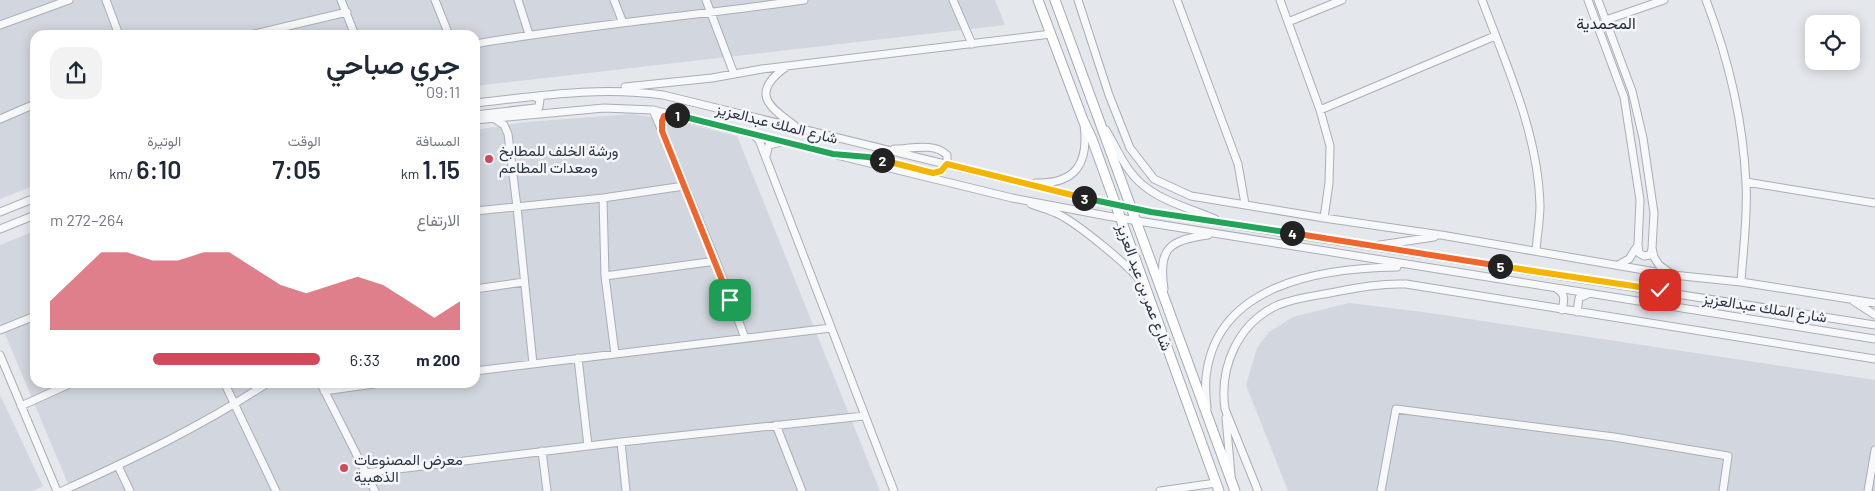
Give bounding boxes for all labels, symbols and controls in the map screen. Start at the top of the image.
district label: المحمدية [1576,13,1636,33]
map controls [1805,15,1860,70]
button: locate [1805,15,1860,70]
text: جري صباحي [326,46,460,80]
button: share [50,47,102,99]
text: 09:11 [426,82,460,101]
street label: شارع الملك عبدالعزيز [712,99,840,150]
pin: 1 [664,102,690,128]
text: 1 [675,107,680,124]
text: الوتيرة [147,132,181,149]
text: الوقت [288,132,321,149]
text: المسافة [416,132,460,149]
place label: ورشة الخلف للمطابخ ومعدات المطاعم [499,141,618,178]
pin: 2 [870,148,894,172]
text: 2 [879,152,886,169]
marker: ورشة الخلف للمطابخ ومعدات المطاعم [483,153,495,165]
text: 6:10 [136,154,181,184]
text: 7:05 [272,154,321,184]
text: 1.15 [422,154,460,184]
text: /km [109,165,136,182]
text: km [401,165,422,182]
pin: 3 [1072,186,1096,210]
text: 3 [1081,190,1088,207]
text: 264–272 m [50,210,124,229]
text: الارتفاع [417,210,460,229]
street label: شارع عمر بن عبد العزيز [1111,220,1176,354]
pin: 4 [1280,220,1304,246]
text: 4 [1288,225,1297,242]
pin: 5 [1488,254,1512,278]
text: 5 [1497,258,1504,275]
pin [1639,269,1681,311]
icon: check [1646,276,1674,304]
pin [709,279,751,321]
icon: arrive [716,286,744,314]
street label: شارع الملك عبدالعزيز [1700,288,1828,329]
text: 6:33 [350,350,380,369]
text: 200 m [416,350,460,369]
place label: معرض المصنوعات الذهبية [354,450,463,486]
marker: معرض المصنوعات الذهبية [338,462,350,474]

